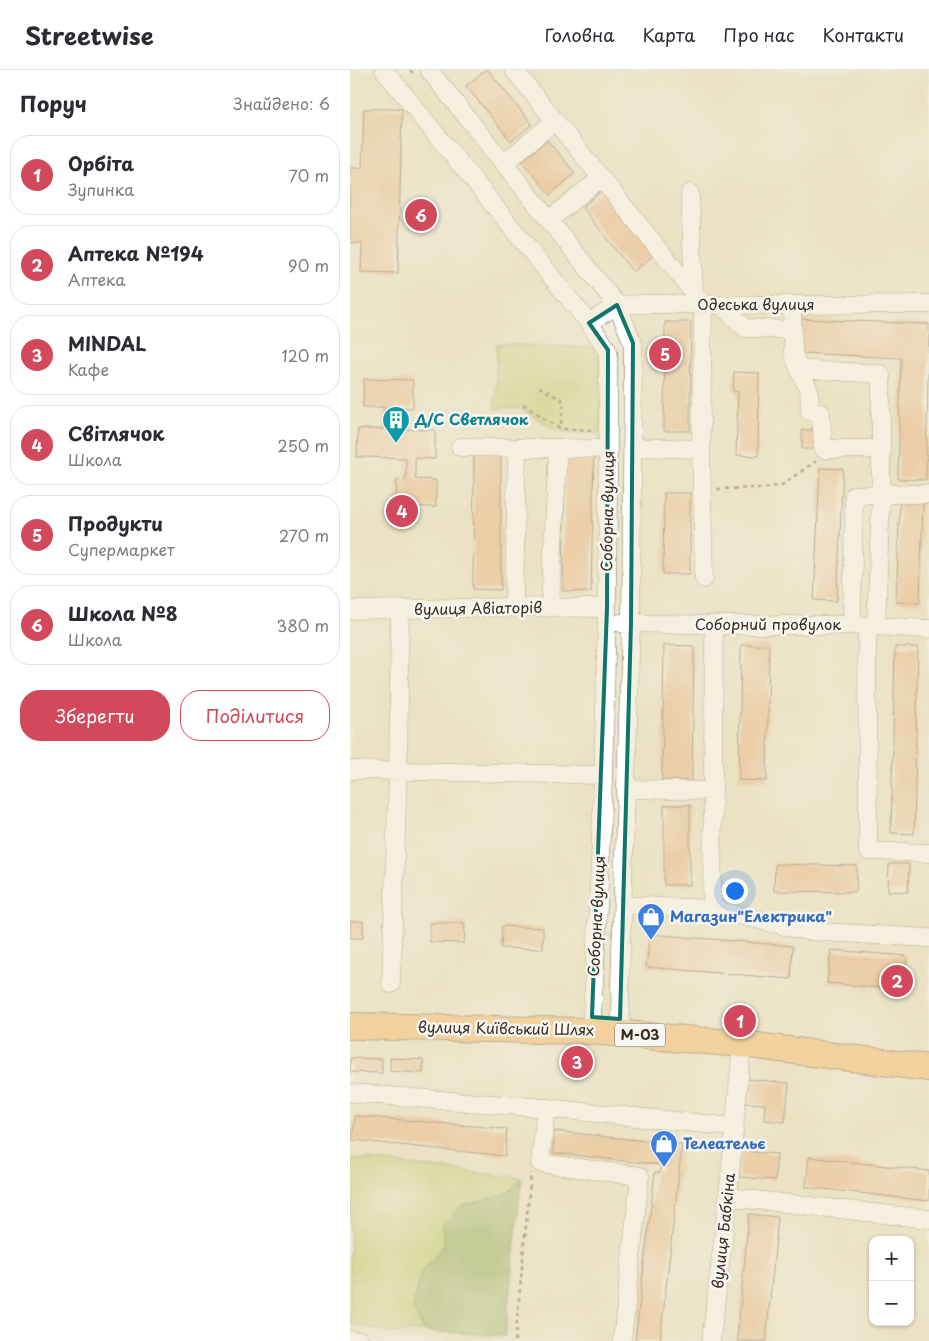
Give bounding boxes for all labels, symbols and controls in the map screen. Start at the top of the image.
text: Streetwise [25,17,154,53]
text: Головна [544,21,614,48]
text: Карта [642,21,695,48]
text: Про нас [723,21,795,48]
text: Контакти [823,21,904,48]
text: Поруч [20,87,87,119]
text: Знайдено: 6 [233,91,330,115]
text: Орбіта [68,149,134,177]
text: 1 [33,163,41,187]
text: 70 m [289,163,329,187]
text: Зупинка [68,177,134,201]
pin: 6 [405,196,437,234]
text: Аптека №194 [68,239,204,267]
text: 2 [31,253,43,277]
text: 90 m [288,253,329,277]
text: Аптека [68,267,125,291]
street label: Одеська вулиця [697,292,815,315]
text: MINDAL [68,329,146,357]
pin: 5 [649,335,681,373]
text: 3 [32,343,42,367]
text: 120 m [282,343,329,367]
text: Кафе [68,357,109,381]
building icon: Д/С Светлячок [381,405,411,444]
place label: Д/С Светлячок [414,407,529,430]
text: Світлячок [68,419,164,447]
text: 4 [32,433,42,457]
text: 250 m [278,433,329,457]
text: Школа [68,447,122,471]
street label: Соборна вулиця [594,450,619,572]
pin: 4 [386,492,418,530]
text: Продукти [68,509,163,537]
text: 5 [32,523,42,547]
text: 270 m [279,523,329,547]
text: Супермаркет [68,537,175,561]
street label: вулиця Авіаторів [414,595,542,620]
text: Школа №8 [68,599,178,627]
street label: Соборний провулок [695,612,841,635]
text: 6 [31,613,43,637]
text: 380 m [277,613,329,637]
text: Школа [68,627,122,651]
button: Зберегти [20,690,170,741]
button: Поділитися [180,690,330,741]
street label: Соборна вулиця [581,855,610,977]
your location [722,878,748,904]
shop icon: Магазин"Електрика" [636,902,666,941]
place label: Магазин"Електрика" [670,904,832,927]
pin: 2 [881,962,913,1000]
pin: 1 [724,1002,756,1040]
street label: вулиця Київський Шлях [418,1014,594,1041]
road number: М-03 [615,1024,665,1046]
pin: 3 [561,1043,593,1081]
shop icon: Телеательє [649,1129,679,1168]
place label: Телеательє [683,1131,765,1154]
street label: вулиця Бабкіна [705,1171,740,1290]
map controls [869,1236,914,1326]
button: + [869,1236,914,1281]
button: − [869,1281,914,1326]

